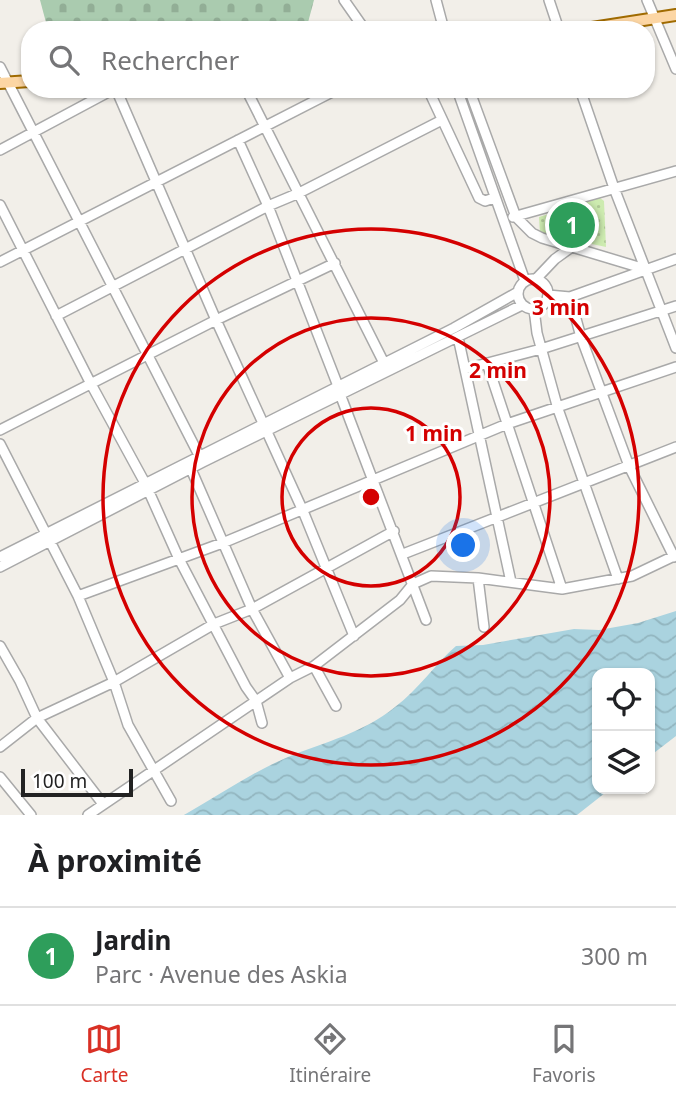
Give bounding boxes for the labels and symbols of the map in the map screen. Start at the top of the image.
pin: 1 [549,199,595,251]
text: 3 min [532,293,590,321]
text: 2 min [469,356,527,384]
text: 1 min [405,419,463,447]
centre of rings [359,485,383,509]
your location [446,528,480,562]
scale bar [21,766,133,798]

